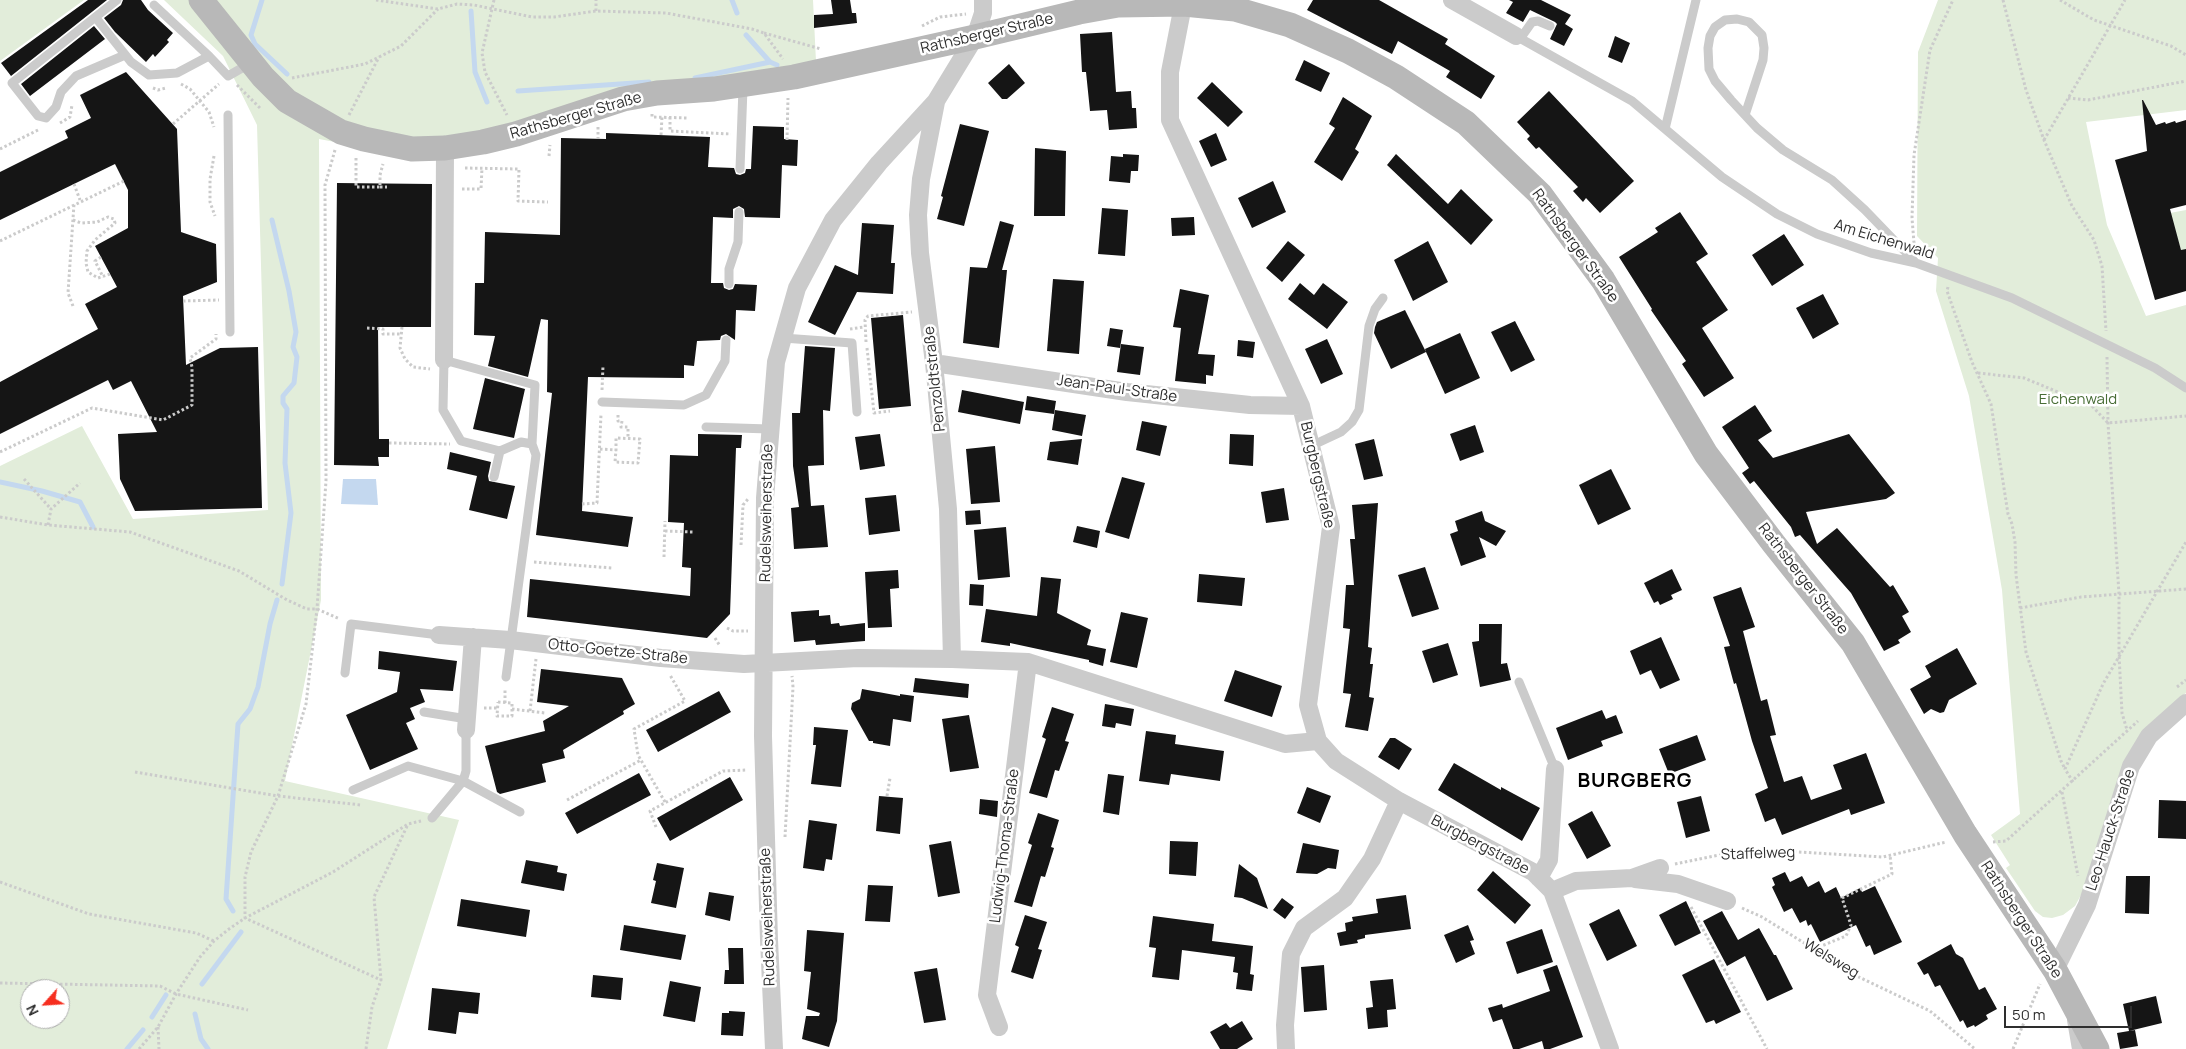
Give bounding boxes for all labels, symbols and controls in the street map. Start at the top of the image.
street label: Rathsberger Straße [919,10,1055,58]
street label: Rathsberger Straße [508,89,644,143]
street label: Rathsberger Straße [1528,186,1622,306]
street label: Am Eichenwald [1832,216,1936,264]
street label: Penzoldtstraße [921,325,949,433]
street label: Jean-Paul-Straße [1056,372,1178,406]
park label: Eichenwald [2039,391,2117,409]
street label: Burgbergstraße [1296,420,1338,530]
street label: Rudelsweiherstraße [757,444,777,582]
street label: Rathsberger Straße [1754,520,1852,638]
street label: Otto-Goetze-Straße [547,636,689,668]
street label: Leo-Hauck-Straße [2083,767,2139,893]
street label: Ludwig-Thoma-Straße [987,768,1023,924]
district label: BURGBERG [1576,769,1694,793]
street label: Burgbergstraße [1428,812,1532,878]
street label: Staffelweg [1721,844,1795,864]
street label: Rudelsweiherstraße [757,848,779,986]
street label: Rathsberger Straße [1976,858,2066,982]
street label: Welsweg [1800,935,1862,983]
north arrow [20,979,70,1029]
scale bar [2006,996,2134,1028]
text: N [21,1002,43,1019]
text: 50 m [2012,1004,2046,1025]

